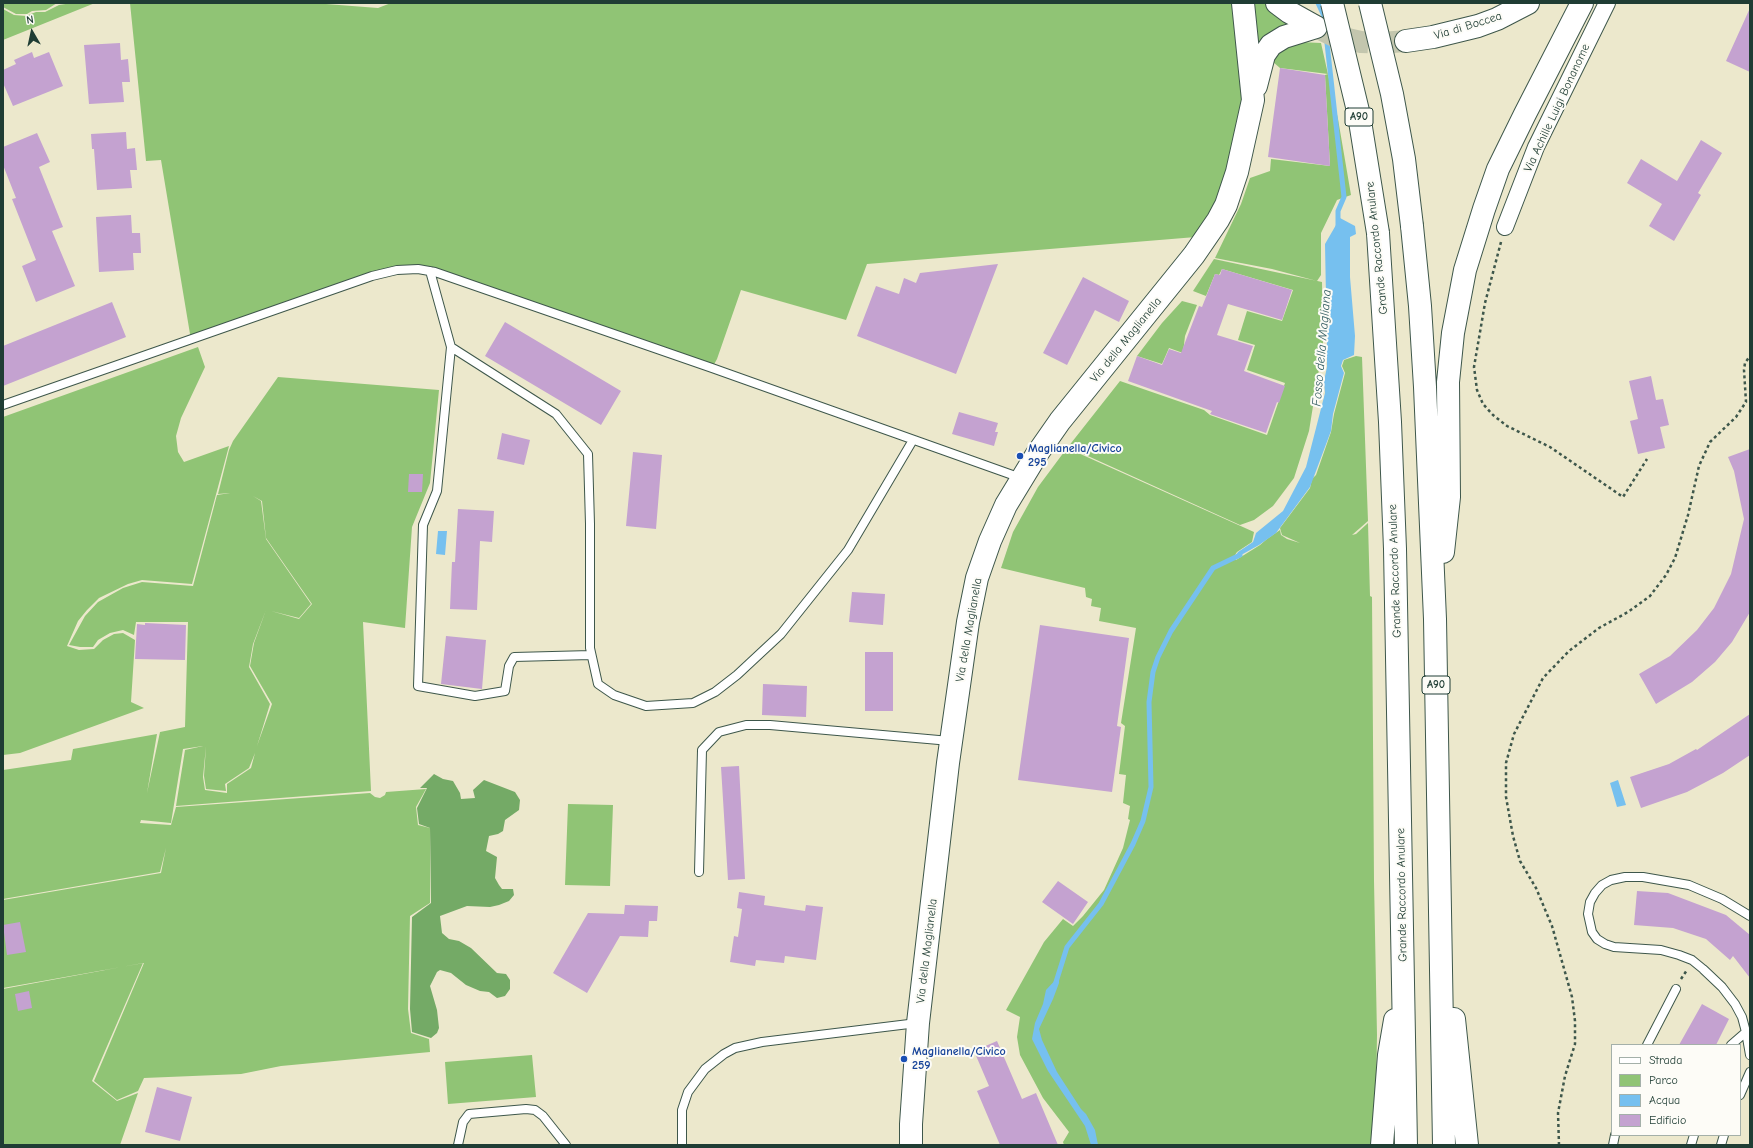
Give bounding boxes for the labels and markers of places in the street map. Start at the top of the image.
place label: Maglianella/Civico 295 [1028,442,1122,470]
marker: Maglianella/Civico 295 [1015,451,1025,461]
place label: Maglianella/Civico 259 [912,1045,1006,1073]
marker: Maglianella/Civico 259 [899,1054,909,1064]

